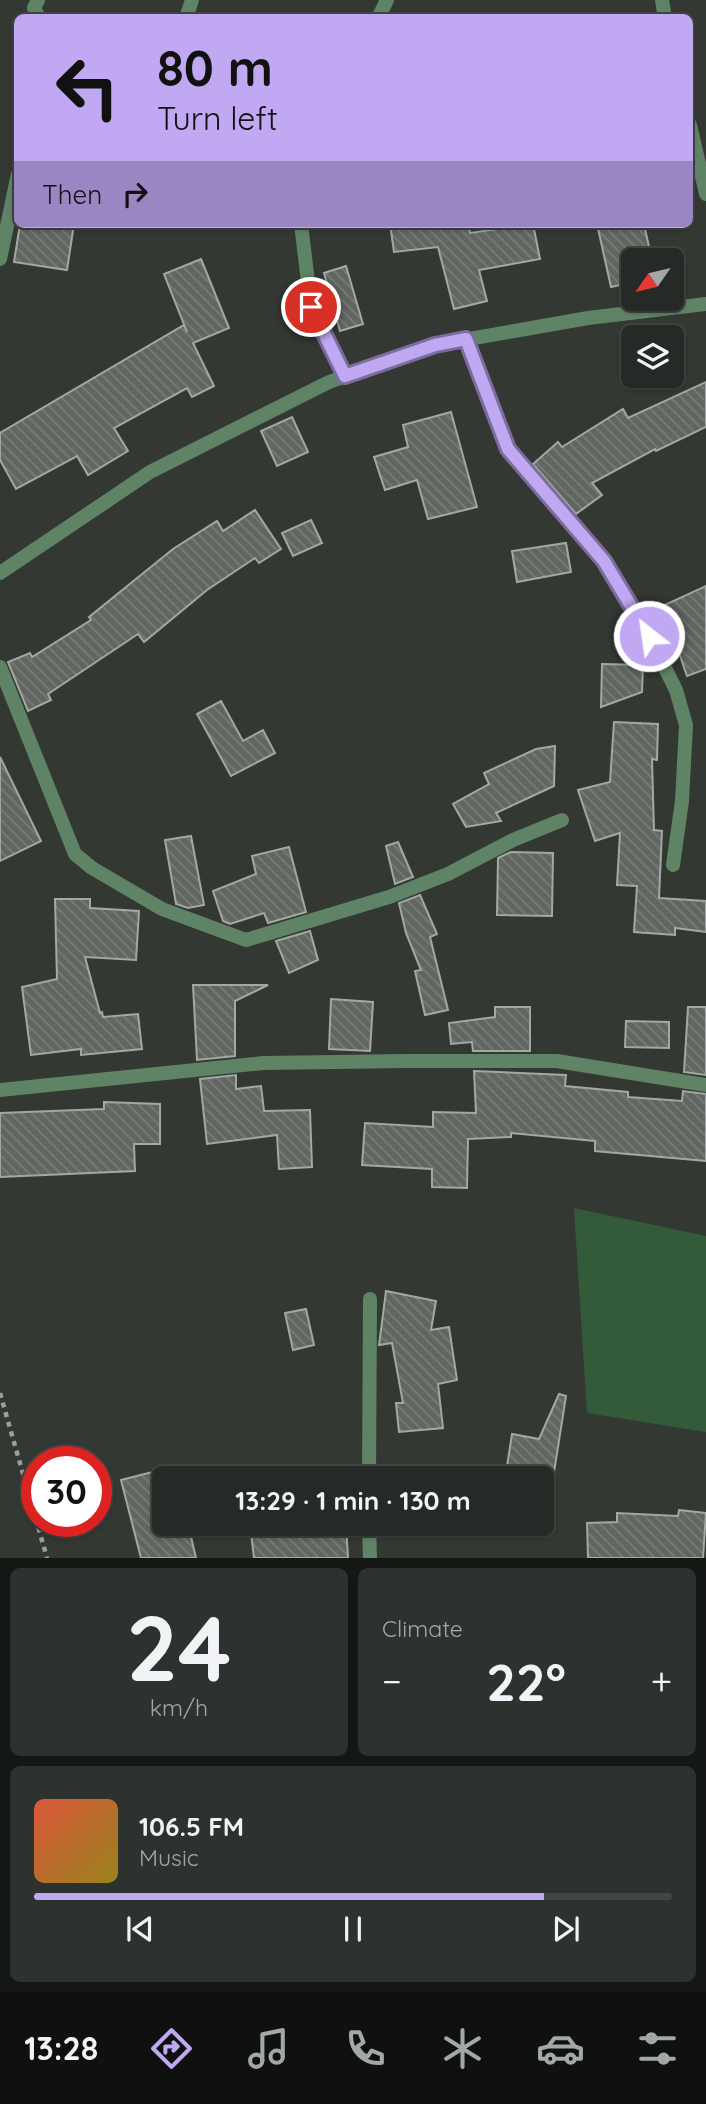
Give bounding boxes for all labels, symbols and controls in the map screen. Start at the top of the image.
text: 80 m [157,37,273,98]
icon: left [42,42,133,133]
text: Turn left [157,98,278,138]
icon: right [116,175,154,213]
text: Then [42,178,102,211]
north arrow [621,248,684,312]
map controls [621,248,684,388]
pin [281,277,341,337]
icon: arrive [292,288,330,326]
button: layers [621,325,684,388]
position arrow [612,599,686,673]
speed limit sign: 30 [21,1446,112,1537]
text: 13:29 · 1 min · 130 m [235,1484,471,1517]
text: 24 [126,1590,232,1704]
text: Climate [382,1614,463,1643]
text: 22° [486,1649,566,1714]
text: − [382,1657,402,1705]
text: + [651,1657,672,1705]
text: km/h [150,1693,208,1722]
text: 106.5 FM [139,1810,244,1843]
text: Music [139,1843,199,1872]
icon: previous [121,1910,159,1948]
icon: pause [334,1910,372,1948]
icon: next [547,1910,585,1948]
icon: directions [147,2024,196,2073]
icon: music [244,2024,293,2073]
icon: phone [341,2024,390,2073]
icon: climate [438,2024,487,2073]
icon: car [536,2024,585,2073]
icon: filters [633,2024,682,2073]
text: 13:28 [24,2028,98,2068]

